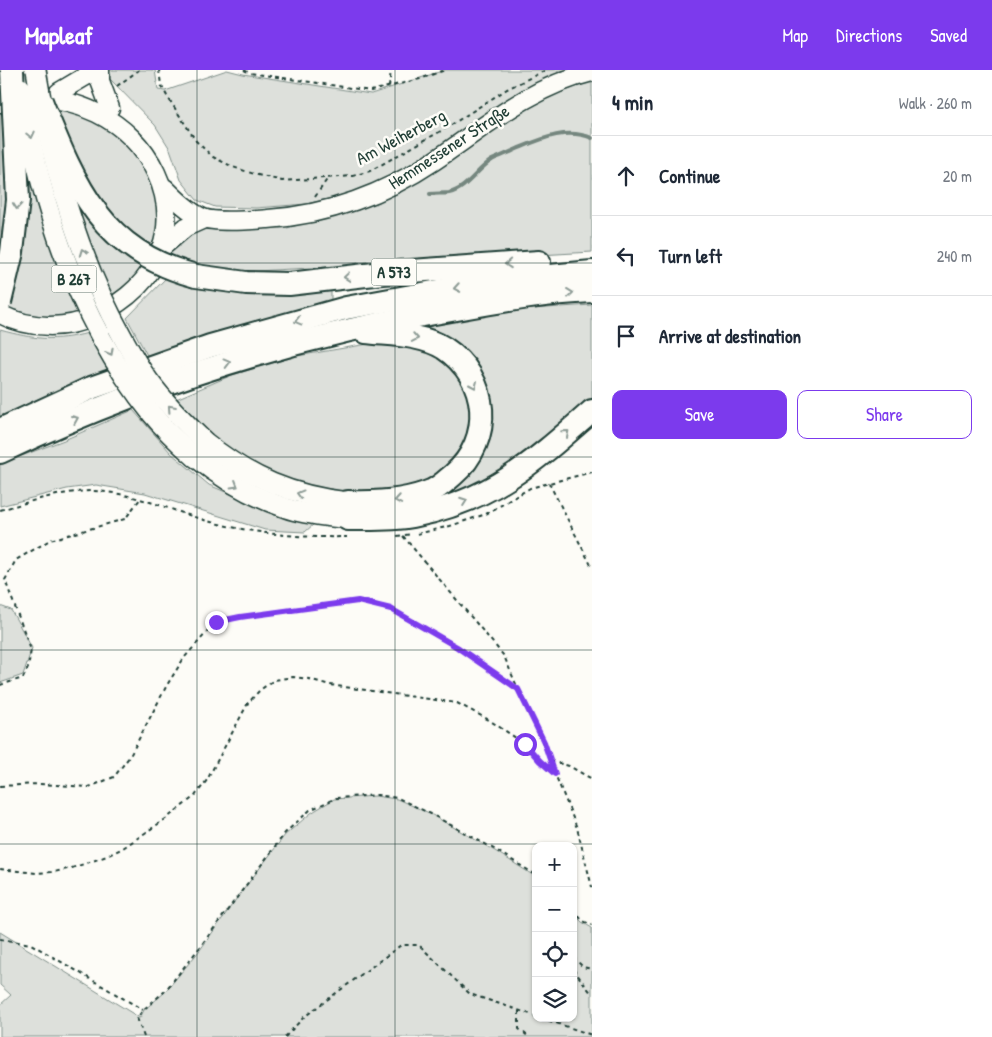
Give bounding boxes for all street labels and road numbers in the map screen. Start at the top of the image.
street label: Hemmessener Straße [383,98,514,195]
street label: Am Weiherberg [351,102,450,171]
road number: A 573 [372,258,416,286]
road number: B 267 [52,265,96,292]

